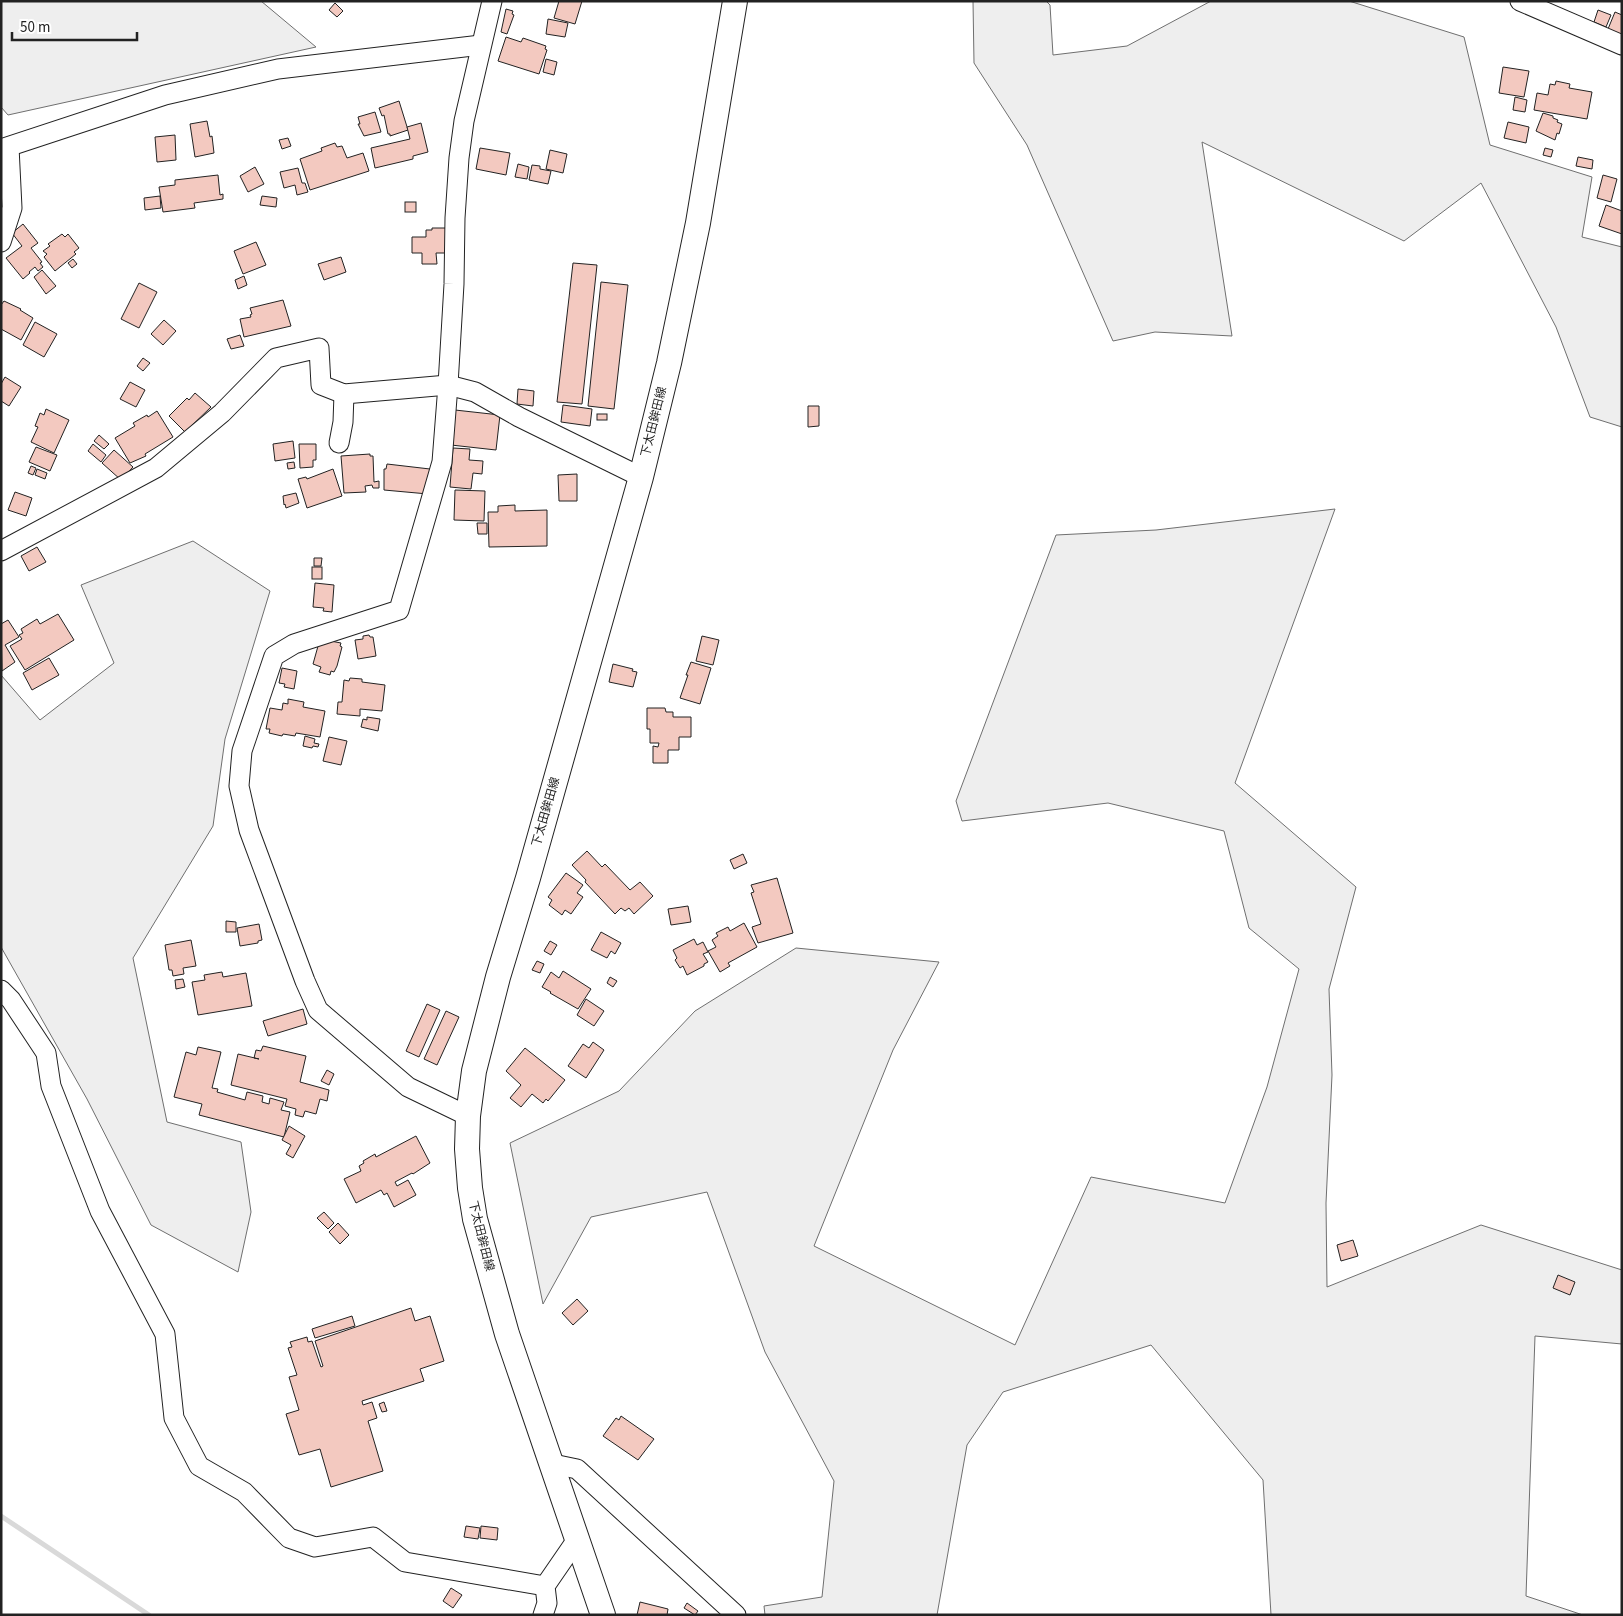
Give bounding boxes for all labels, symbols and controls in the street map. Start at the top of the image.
scale bar [12,10,138,42]
text: 50 m [20,17,50,38]
street label: 下太田鉾田線 [637,385,671,459]
street label: 下太田鉾田線 [528,775,564,849]
street label: 下太田鉾田線 [464,1199,498,1273]

